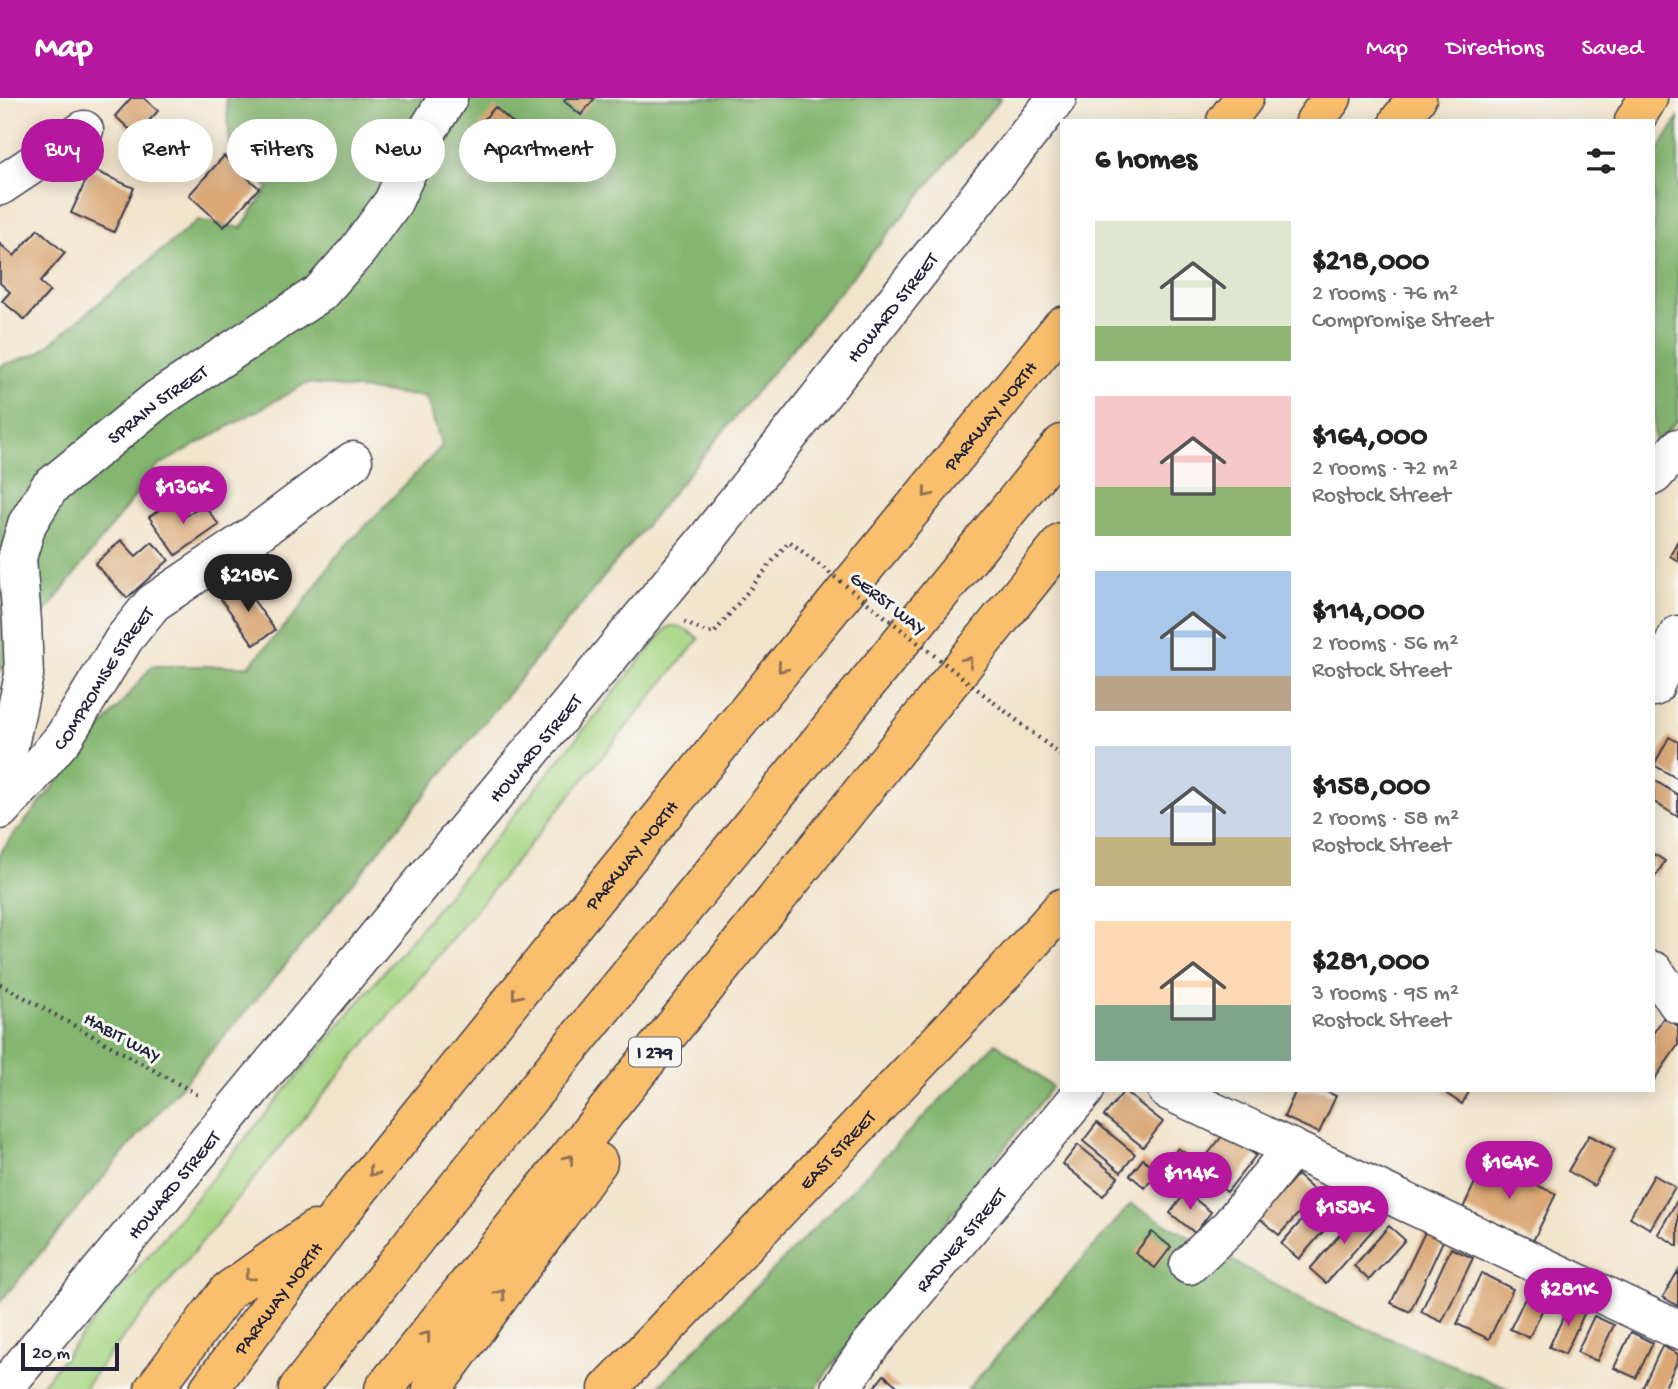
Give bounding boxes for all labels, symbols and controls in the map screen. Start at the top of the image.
text: Map [35,30,92,68]
text: Map [1366,35,1408,64]
text: Directions [1446,35,1544,64]
text: Saved [1582,35,1643,64]
chip: Buy [21,119,104,182]
chip: Rent [118,119,213,182]
chip: Filters [227,119,337,182]
chip: New [351,119,445,182]
chip: Apartment [459,119,616,182]
icon: filters [1582,142,1620,180]
text: 6 homes [1095,144,1197,179]
text: $218,000 [1312,246,1429,281]
street label: HOWARD STREET [843,249,945,369]
icon: home [1151,249,1235,333]
text: 2 rooms · 76 m² [1312,281,1458,308]
text: Compromise Street [1312,308,1493,335]
street label: PARKWAY NORTH [940,358,1044,478]
street label: SPRAIN STREET [104,361,214,451]
text: $164,000 [1312,421,1428,456]
icon: home [1151,424,1235,508]
text: 2 rooms · 72 m² [1312,456,1458,483]
pin: $136K [134,466,232,526]
text: $136K [155,475,211,502]
text: Rostock Street [1312,483,1451,510]
one-way arrow [922,485,935,498]
pin: $218K [199,554,297,614]
text: $218K [220,563,276,590]
street label: GERST WAY [844,568,930,642]
text: $114,000 [1312,596,1424,631]
icon: home [1151,599,1235,683]
street label: COMPROMISE STREET [50,603,161,756]
text: 2 rooms · 56 m² [1312,631,1458,658]
one-way arrow [959,656,972,668]
text: Rostock Street [1312,658,1451,685]
one-way arrow [778,660,790,673]
street label: HOWARD STREET [485,690,589,808]
text: $158,000 [1312,771,1430,806]
icon: home [1151,774,1235,858]
street label: PARKWAY NORTH [581,797,685,917]
text: 2 rooms · 58 m² [1312,806,1459,833]
text: Rostock Street [1312,833,1451,860]
text: $281,000 [1312,946,1429,981]
icon: home [1151,949,1235,1033]
text: 3 rooms · 95 m² [1312,981,1459,1008]
one-way arrow [511,988,524,1000]
text: Rostock Street [1312,1008,1451,1035]
street label: HABIT WAY [79,1009,164,1070]
road number: I 279 [629,1037,681,1066]
street label: EAST STREET [796,1107,882,1196]
street label: HOWARD STREET [124,1127,227,1245]
pin: $164K [1460,1142,1558,1201]
text: $164K [1482,1150,1536,1177]
pin: $114K [1141,1152,1239,1212]
one-way arrow [561,1154,573,1167]
text: $114K [1164,1161,1216,1188]
one-way arrow [368,1165,381,1177]
street label: RADNER STREET [912,1184,1013,1298]
pin: $158K [1295,1186,1393,1246]
text: $158K [1316,1195,1372,1222]
street label: PARKWAY NORTH [230,1239,330,1361]
one-way arrow [244,1268,257,1281]
pin: $281K [1519,1268,1617,1328]
text: $281K [1540,1277,1596,1304]
one-way arrow [493,1289,505,1302]
one-way arrow [418,1331,431,1343]
scale bar [21,1340,119,1372]
text: 20 m [32,1343,70,1366]

